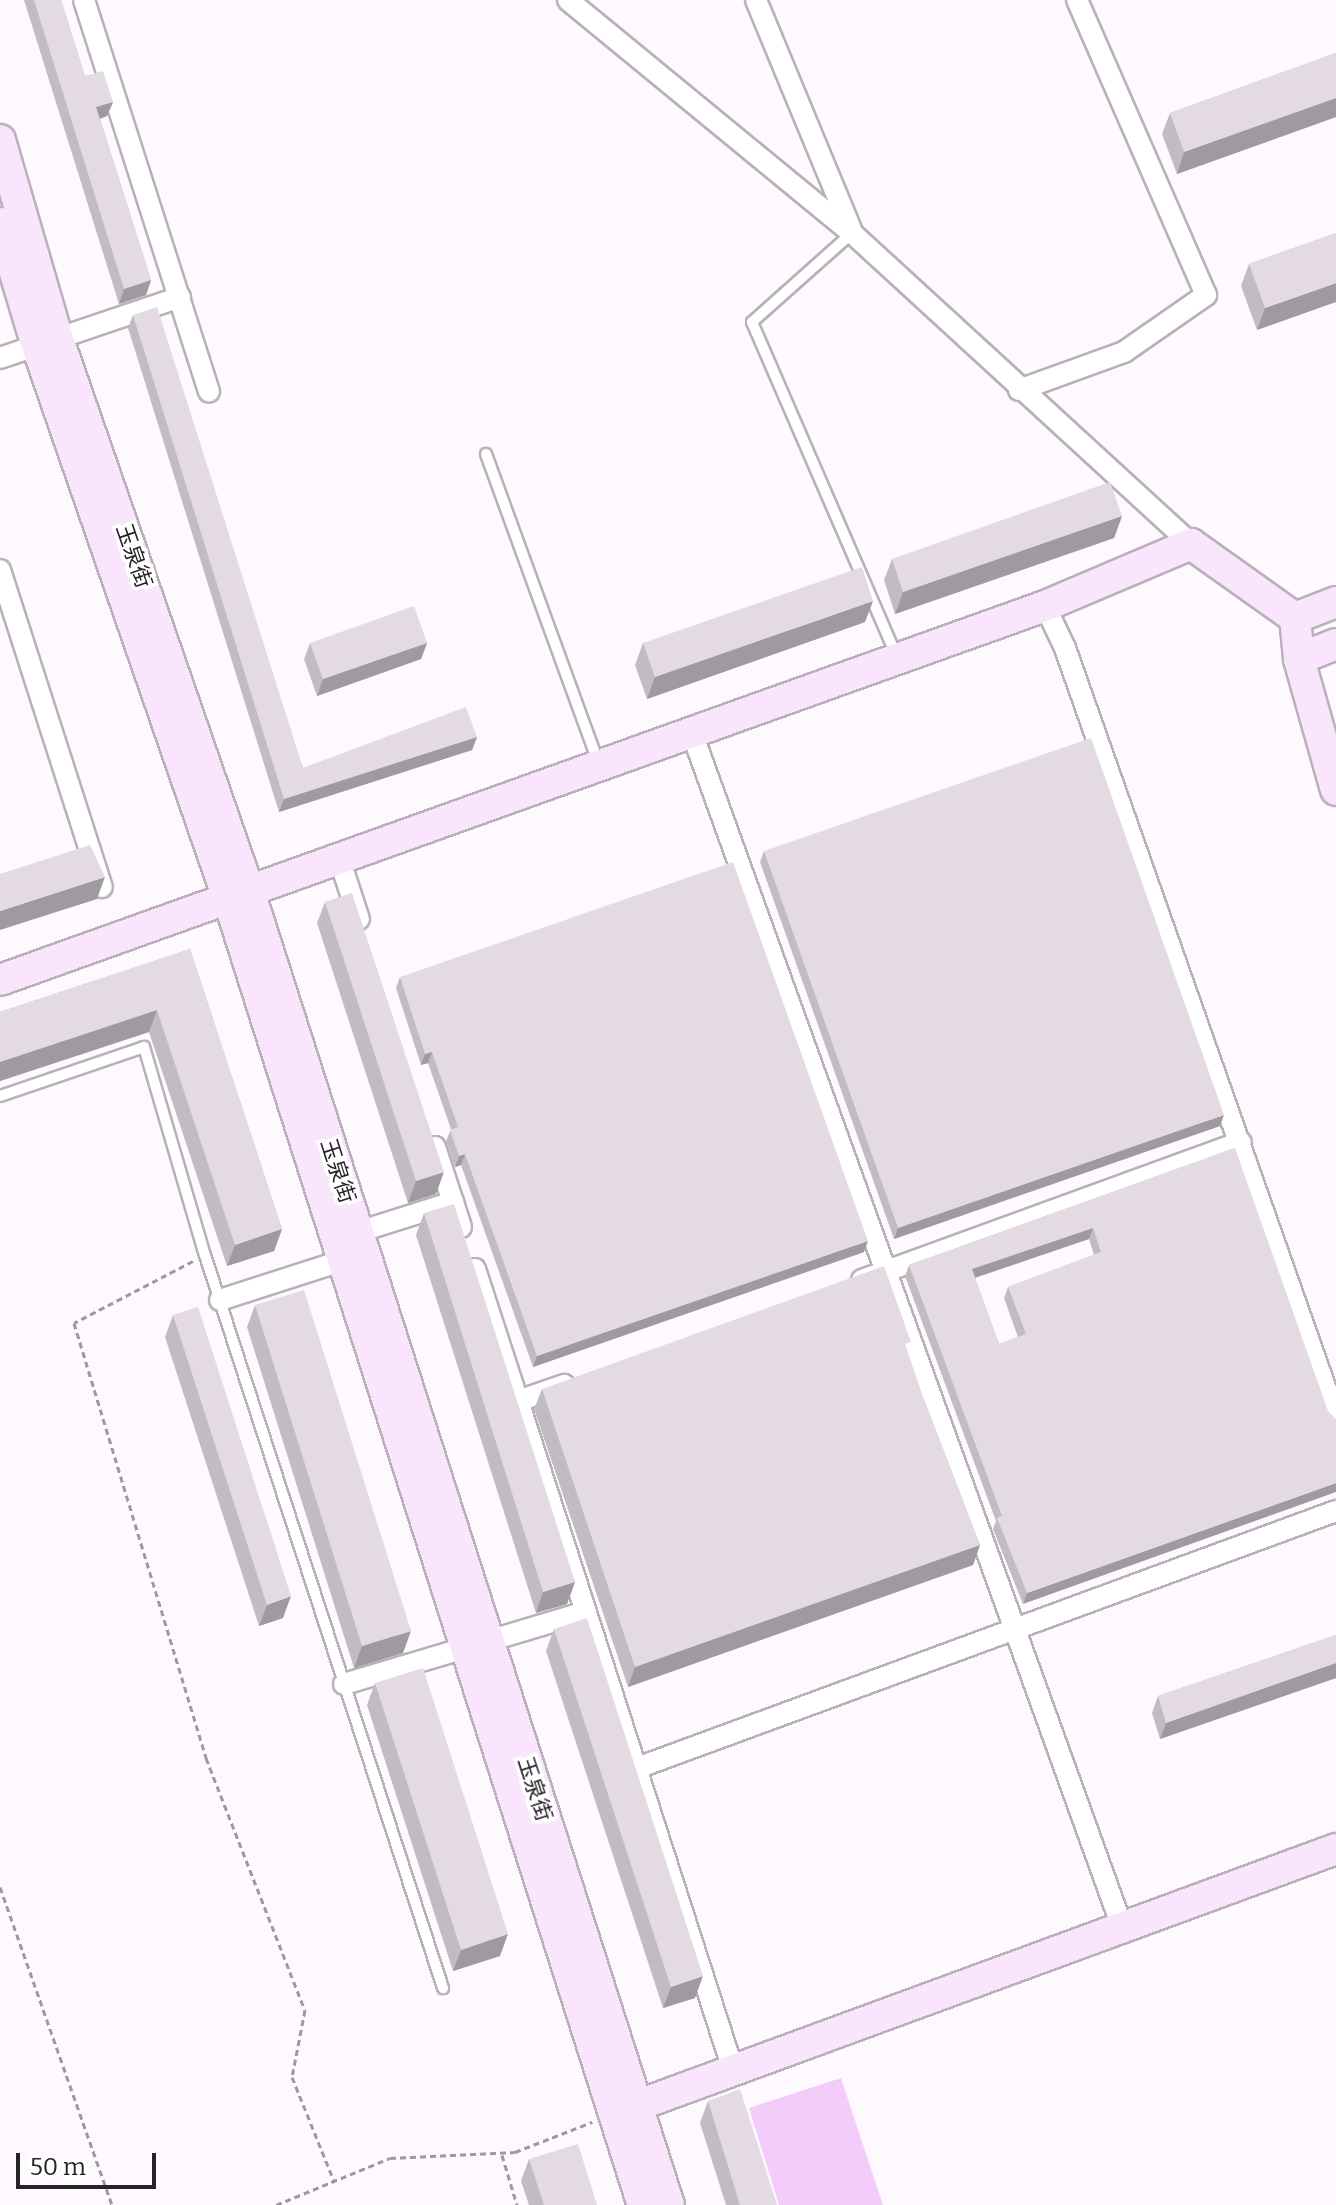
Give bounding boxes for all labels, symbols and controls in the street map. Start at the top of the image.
street label: 玉泉街 [111,521,157,591]
street label: 玉泉街 [315,1136,361,1206]
street label: 玉泉街 [512,1754,558,1824]
scale bar [20,2137,160,2187]
text: 50 m [30,2153,86,2181]

